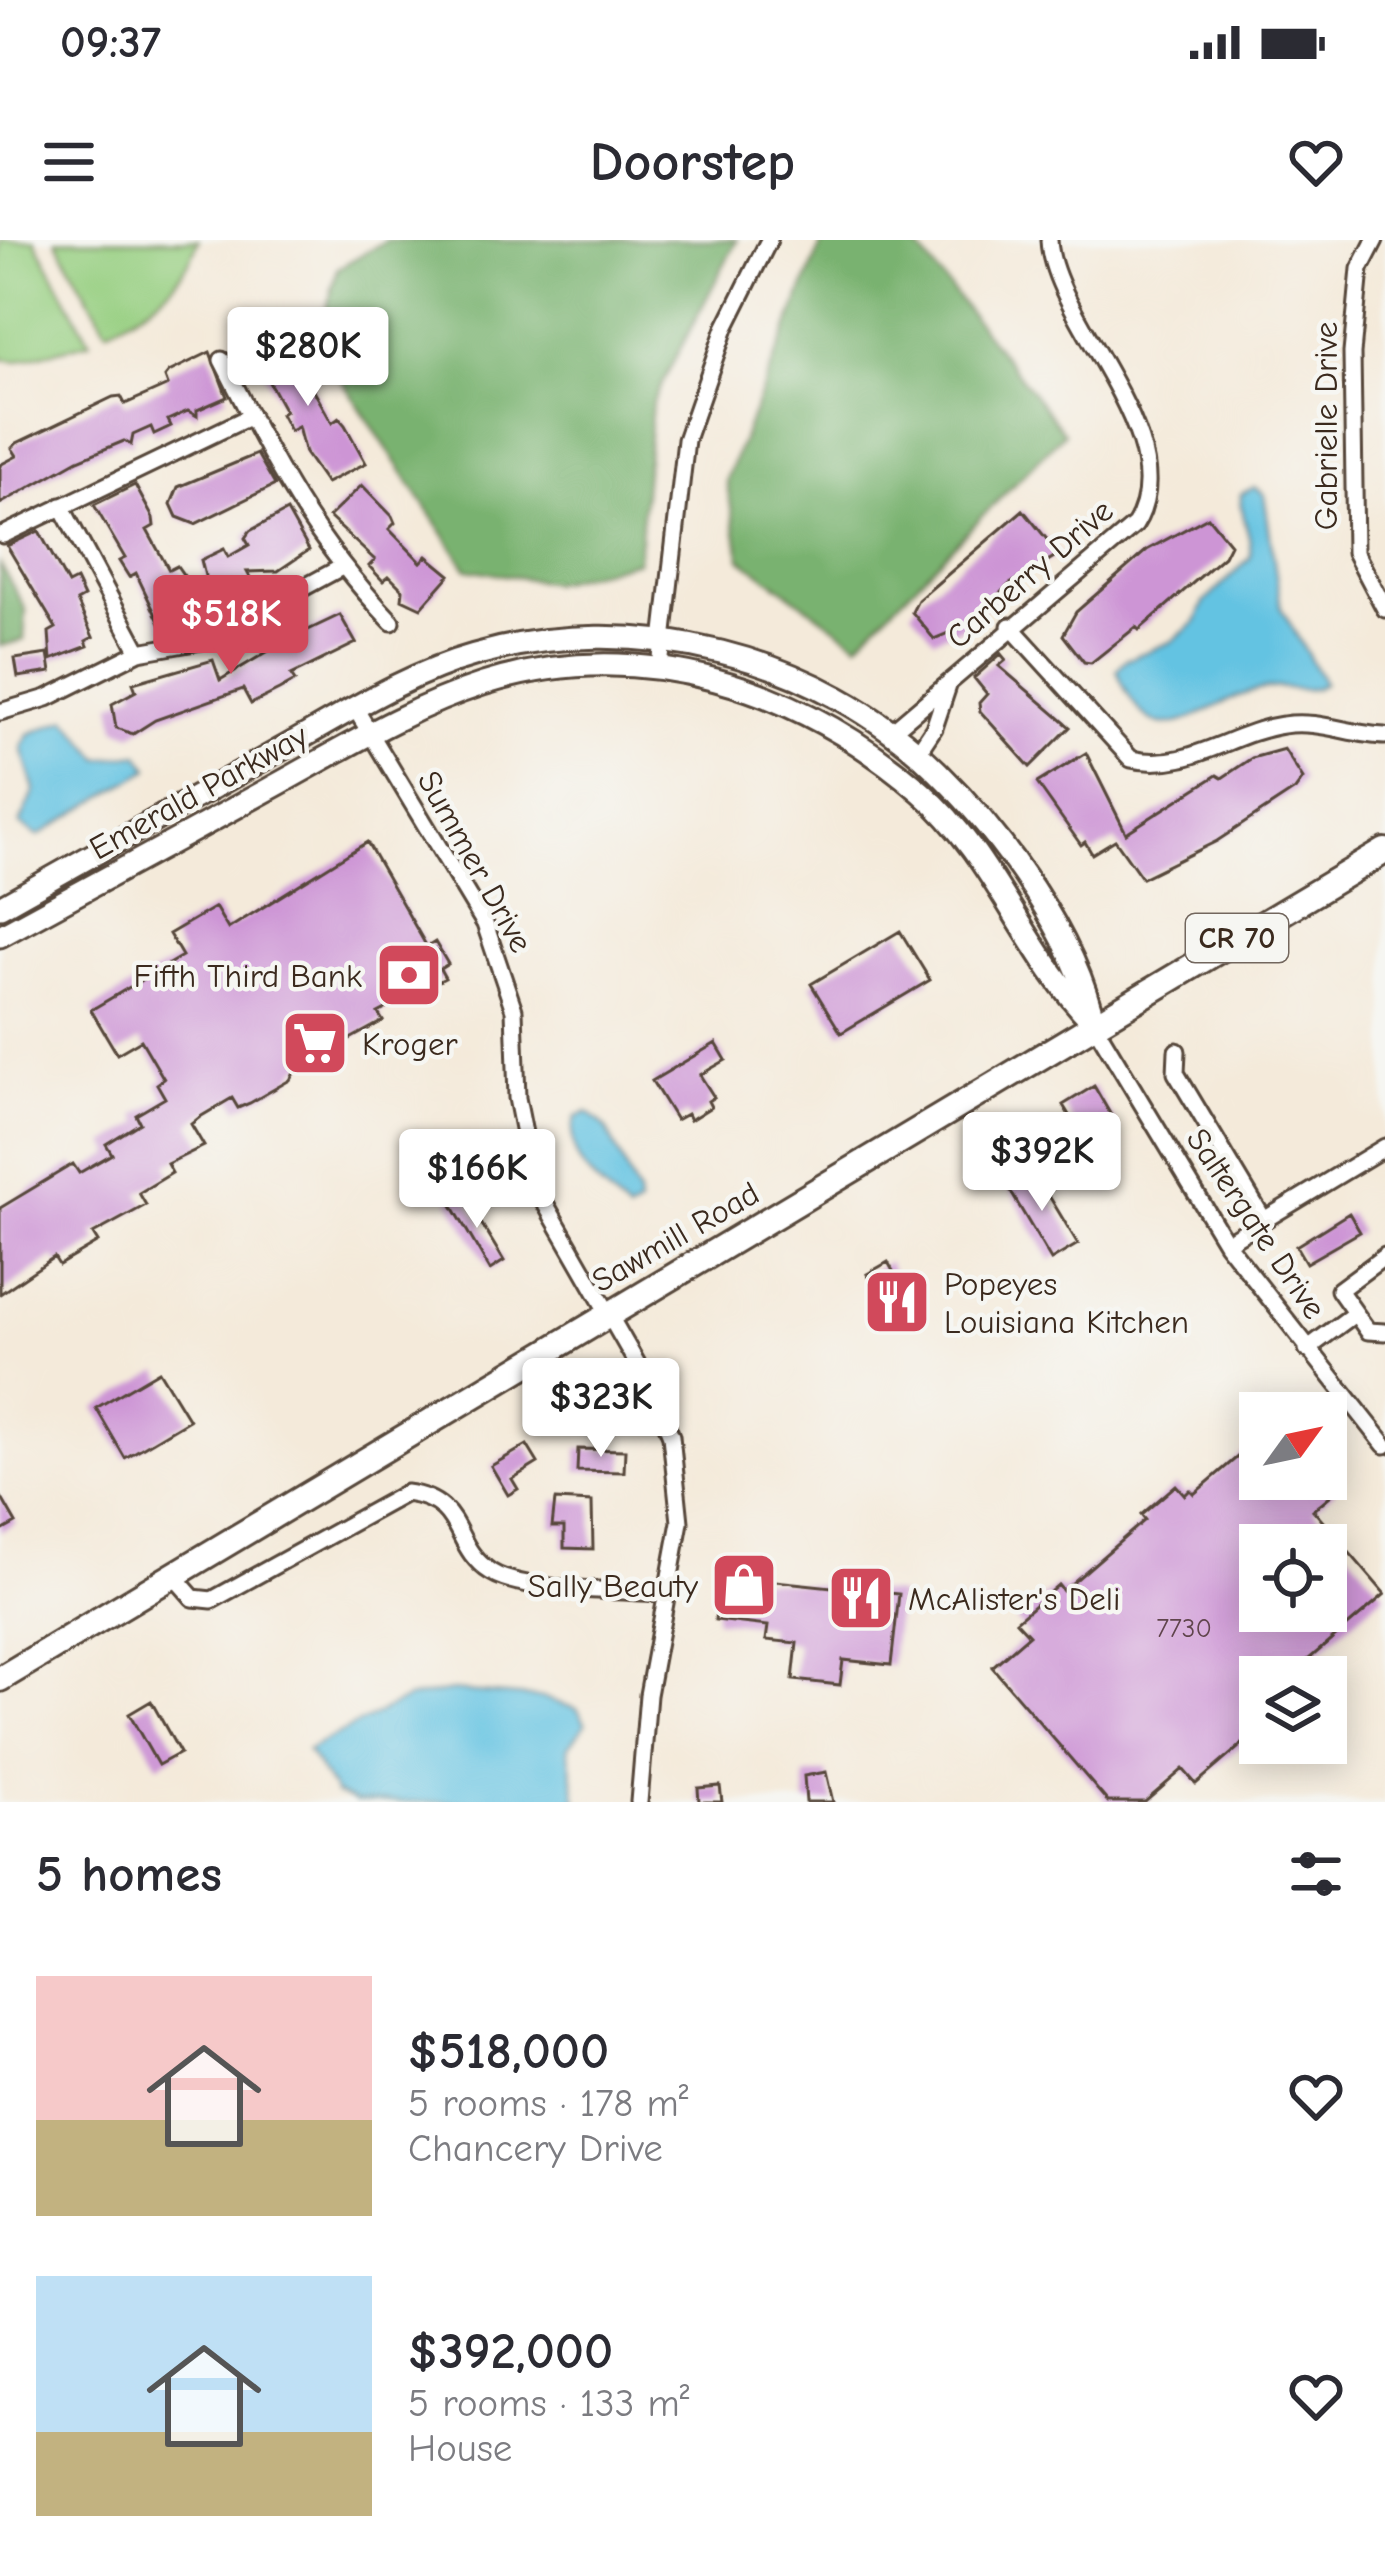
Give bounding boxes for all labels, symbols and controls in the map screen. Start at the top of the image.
text: 09:37 [60,16,161,68]
icon: menu [36,129,102,195]
icon: heart [1283,129,1349,195]
text: Doorstep [590,131,795,194]
pin: $280K [224,307,392,409]
street label: Gabrielle Drive [1307,322,1345,530]
text: $280K [254,323,362,368]
street label: Carberry Drive [939,491,1120,656]
pin: $518K [147,575,315,677]
text: $518K [180,591,282,636]
street label: Emerald Parkway [83,716,314,867]
street label: Summer Drive [410,764,541,959]
road number: CR 70 [1186,914,1288,962]
bank icon: Fifth Third Bank [374,940,444,1010]
place label: Fifth Third Bank [133,957,362,995]
supermarket icon: Kroger [280,1008,350,1078]
place label: Kroger [362,1025,458,1063]
pin: $392K [958,1112,1126,1214]
street label: Saltergate Drive [1179,1121,1334,1326]
text: $392K [990,1128,1094,1173]
pin: $166K [393,1129,561,1231]
text: $166K [426,1145,528,1190]
street label: Sawmill Road [585,1174,766,1300]
place label: Popeyes Louisiana Kitchen [944,1265,1189,1341]
restaurant icon: Popeyes Louisiana Kitchen [862,1267,932,1337]
pin: $323K [517,1358,685,1460]
text: $323K [549,1374,653,1419]
north arrow [1239,1392,1347,1500]
map controls [1239,1392,1347,1764]
button: locate [1239,1524,1347,1632]
shop icon: Sally Beauty [709,1550,779,1620]
restaurant icon: McAlister's Deli [826,1563,896,1633]
place label: Sally Beauty [527,1567,698,1605]
place label: McAlister's Deli [908,1580,1121,1618]
house number: 7730 [1156,1613,1212,1644]
button: layers [1239,1656,1347,1764]
icon: filters [1283,1841,1349,1907]
text: 5 homes [36,1845,222,1904]
text: $518,000 [408,2022,609,2081]
icon: home [132,2024,276,2168]
icon: heart [1283,2063,1349,2129]
text: 5 rooms · 178 m² [408,2081,688,2126]
text: Chancery Drive [408,2126,663,2171]
text: $392,000 [408,2322,613,2381]
icon: home [132,2324,276,2468]
icon: heart [1283,2363,1349,2429]
text: 5 rooms · 133 m² [408,2381,690,2426]
text: House [408,2426,512,2471]

